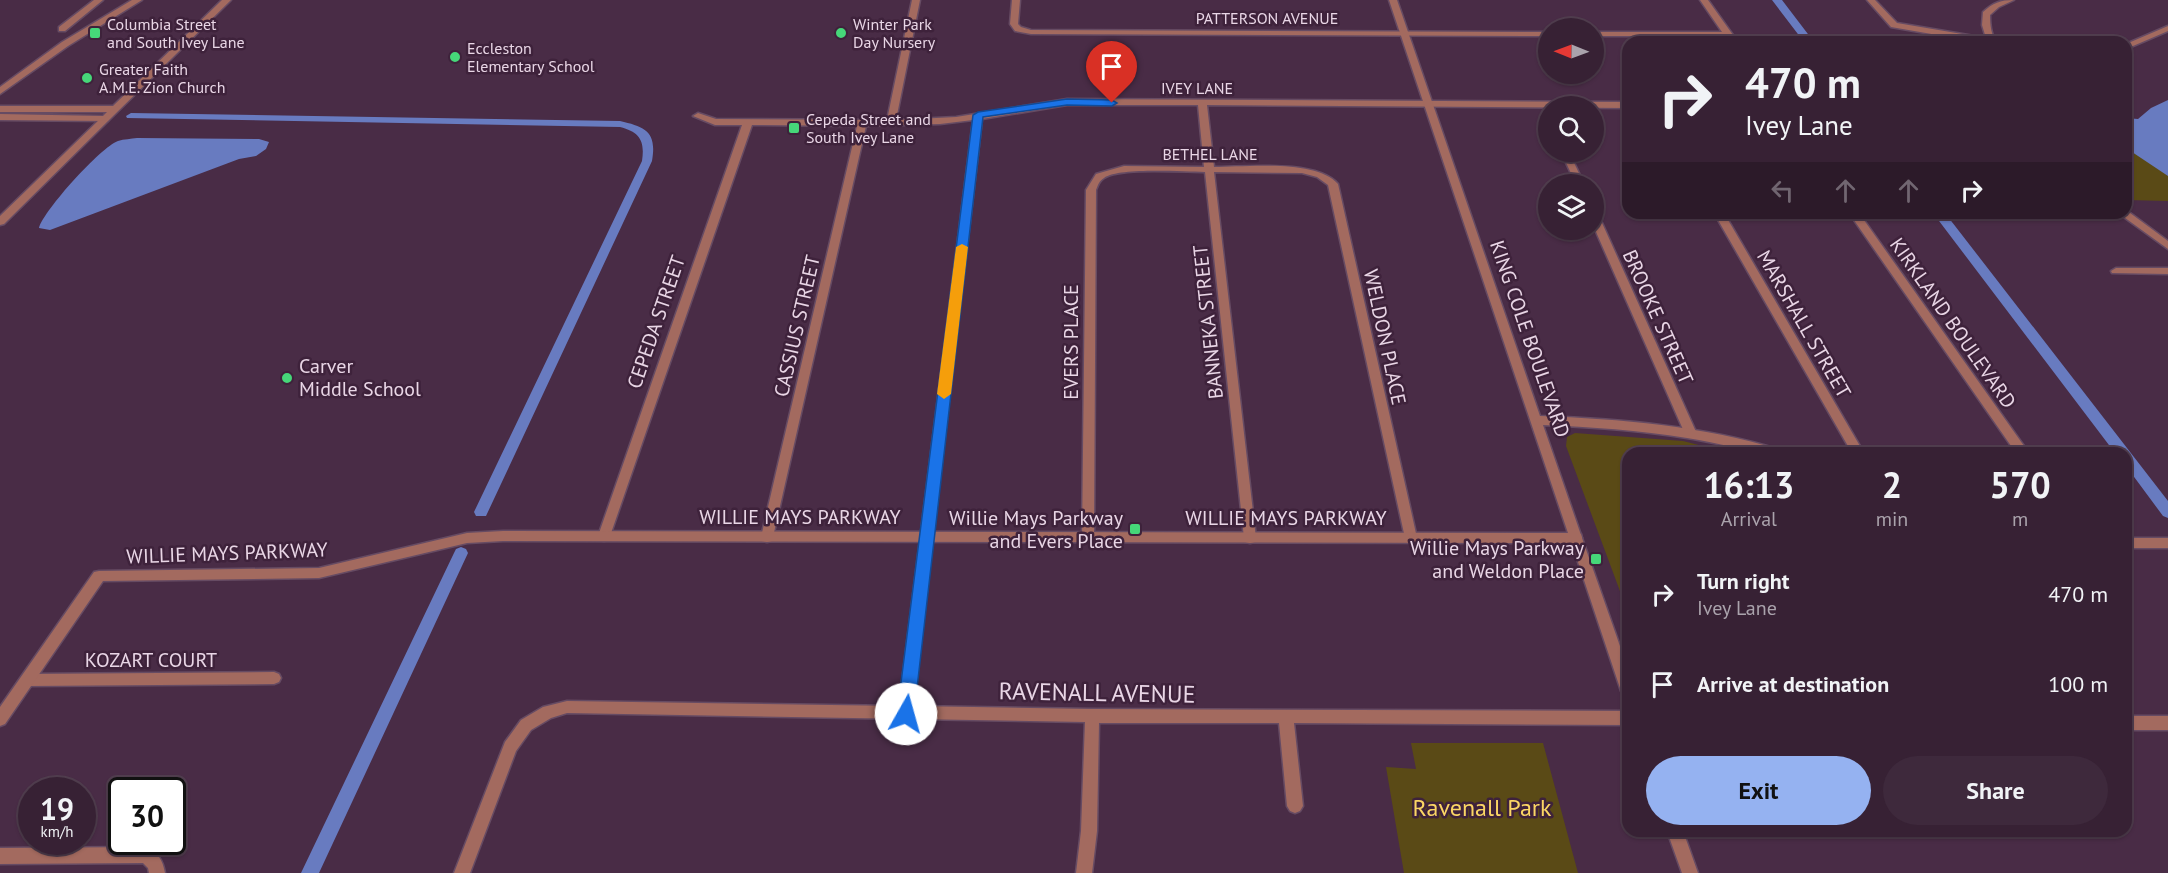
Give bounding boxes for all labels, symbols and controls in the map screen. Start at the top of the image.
street label: PATTERSON AVENUE [1196,8,1338,28]
place label: Columbia Street and South Ivey Lane [107,14,245,52]
place label: Winter Park Day Nursery [853,14,936,52]
north arrow [1538,18,1604,84]
map controls [1538,18,1604,240]
marker: Columbia Street and South Ivey Lane [88,26,102,40]
marker: Winter Park Day Nursery [834,26,848,40]
place label: Eccleston Elementary School [467,38,595,76]
pin [1086,41,1137,103]
marker: Eccleston Elementary School [448,50,462,64]
icon: arrive [1095,50,1128,83]
text: 470 m [1745,55,1861,110]
place label: Greater Faith A.M.E. Zion Church [99,59,226,97]
icon: right [1646,60,1724,138]
marker: Greater Faith A.M.E. Zion Church [80,71,94,85]
street label: IVEY LANE [1161,78,1233,98]
button: search [1538,96,1604,162]
text: Ivey Lane [1745,108,1853,142]
place label: Cepeda Street and South Ivey Lane [806,109,931,147]
marker: Cepeda Street and South Ivey Lane [787,121,801,135]
street label: BETHEL LANE [1162,144,1258,164]
button: layers [1538,174,1604,240]
icon: left [1766,174,1799,207]
icon: ahead [1829,174,1862,207]
icon: ahead [1892,174,1925,207]
icon: right [1955,174,1988,207]
street label: KIRKLAND BOULEVARD [1884,232,2022,414]
street label: KING COLE BOULEVARD [1484,237,1576,441]
street label: BANNEKA STREET [1187,244,1229,400]
street label: MARSHALL STREET [1751,245,1857,403]
street label: BROOKE STREET [1617,246,1699,388]
street label: CEPEDA STREET [621,252,691,392]
street label: CASSIUS STREET [768,253,826,399]
street label: WELDON PLACE [1358,267,1412,407]
street label: EVERS PLACE [1058,284,1084,400]
place label: Carver Middle School [299,353,421,402]
marker: Carver Middle School [280,371,294,385]
text: 16:13 [1703,461,1795,508]
text: 2 [1882,461,1902,508]
text: 570 [1990,461,2051,508]
street label: WILLIE MAYS PARKWAY [699,504,902,530]
place label: Willie Mays Parkway and Evers Place [949,505,1124,554]
street label: WILLIE MAYS PARKWAY [1185,505,1388,531]
text: Arrival [1721,506,1777,532]
text: min [1876,506,1908,532]
text: m [2012,506,2028,532]
marker: Willie Mays Parkway and Evers Place [1128,522,1142,536]
place label: Willie Mays Parkway and Weldon Place [1410,535,1585,584]
street label: WILLIE MAYS PARKWAY [126,536,329,570]
marker: Willie Mays Parkway and Weldon Place [1589,552,1603,566]
text: Turn right [1697,567,1789,595]
icon: right [1646,578,1679,611]
text: 470 m [2048,580,2108,608]
text: Ivey Lane [1697,595,1777,621]
street label: KOZART COURT [85,647,217,673]
icon: arrive [1646,668,1679,701]
text: Arrive at destination [1697,670,1889,698]
text: 100 m [2048,670,2108,698]
street label: RAVENALL AVENUE [998,675,1196,710]
position arrow [874,682,938,746]
button: Exit [1646,756,1871,825]
button: Share [1883,756,2108,825]
speed limit sign: 30 [108,777,186,855]
text: 19 [40,789,74,828]
park label: Ravenall Park [1412,792,1552,823]
text: km/h [41,822,73,841]

